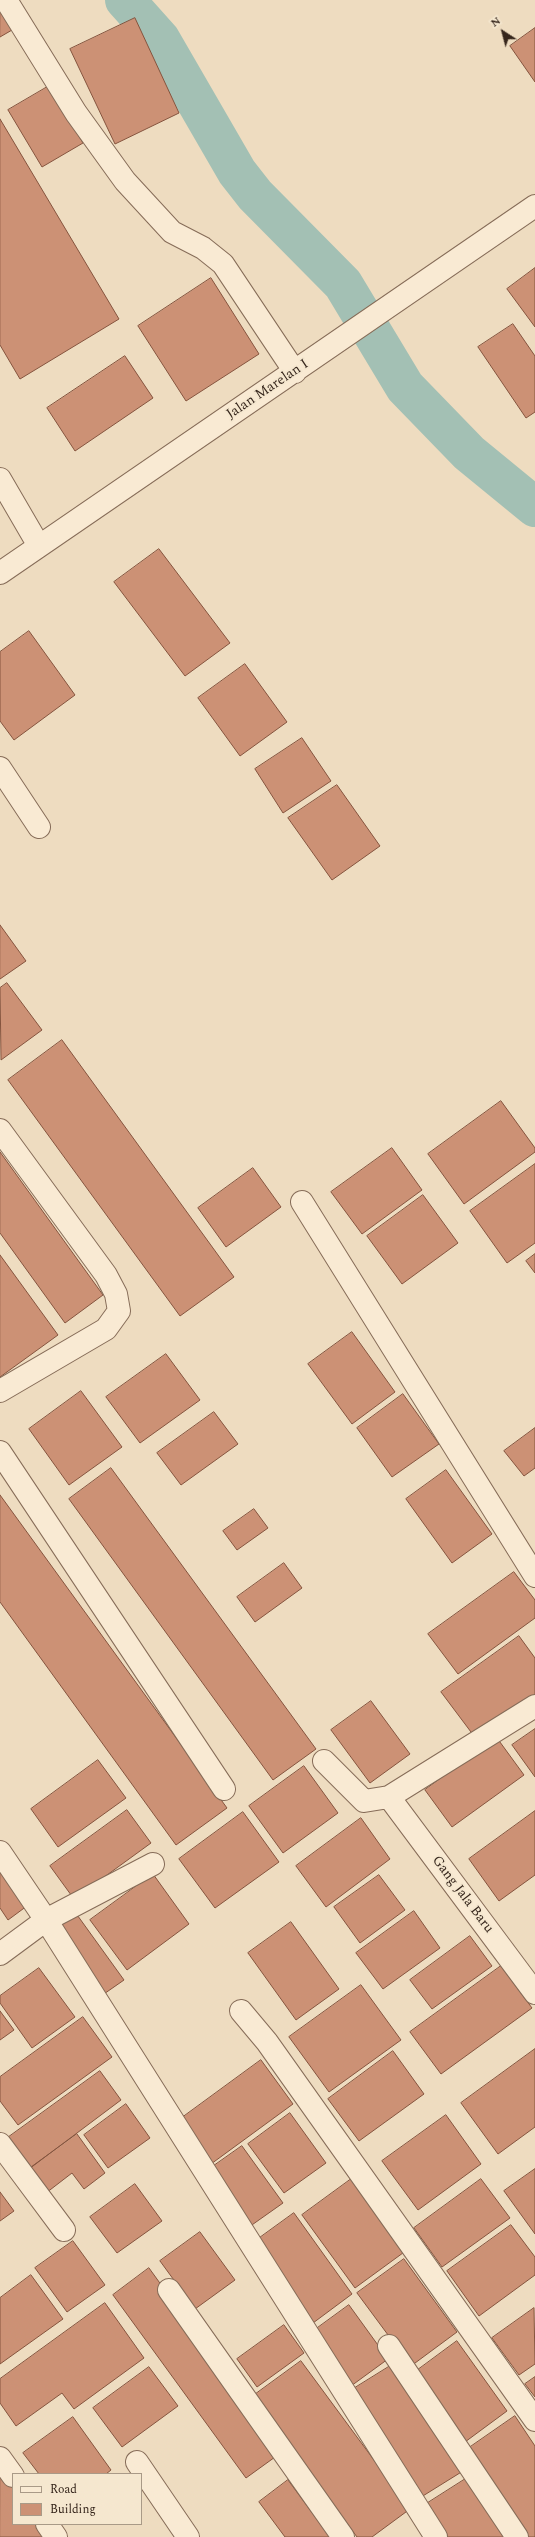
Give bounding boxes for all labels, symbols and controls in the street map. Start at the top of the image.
north arrow [483,12,523,52]
text: N [487,12,504,31]
street label: Jalan Marelan I [224,356,312,424]
street label: Gang Jala Baru [427,1853,497,1937]
legend [12,2473,142,2525]
text: Road [50,2480,77,2499]
text: Building [50,2500,96,2519]

